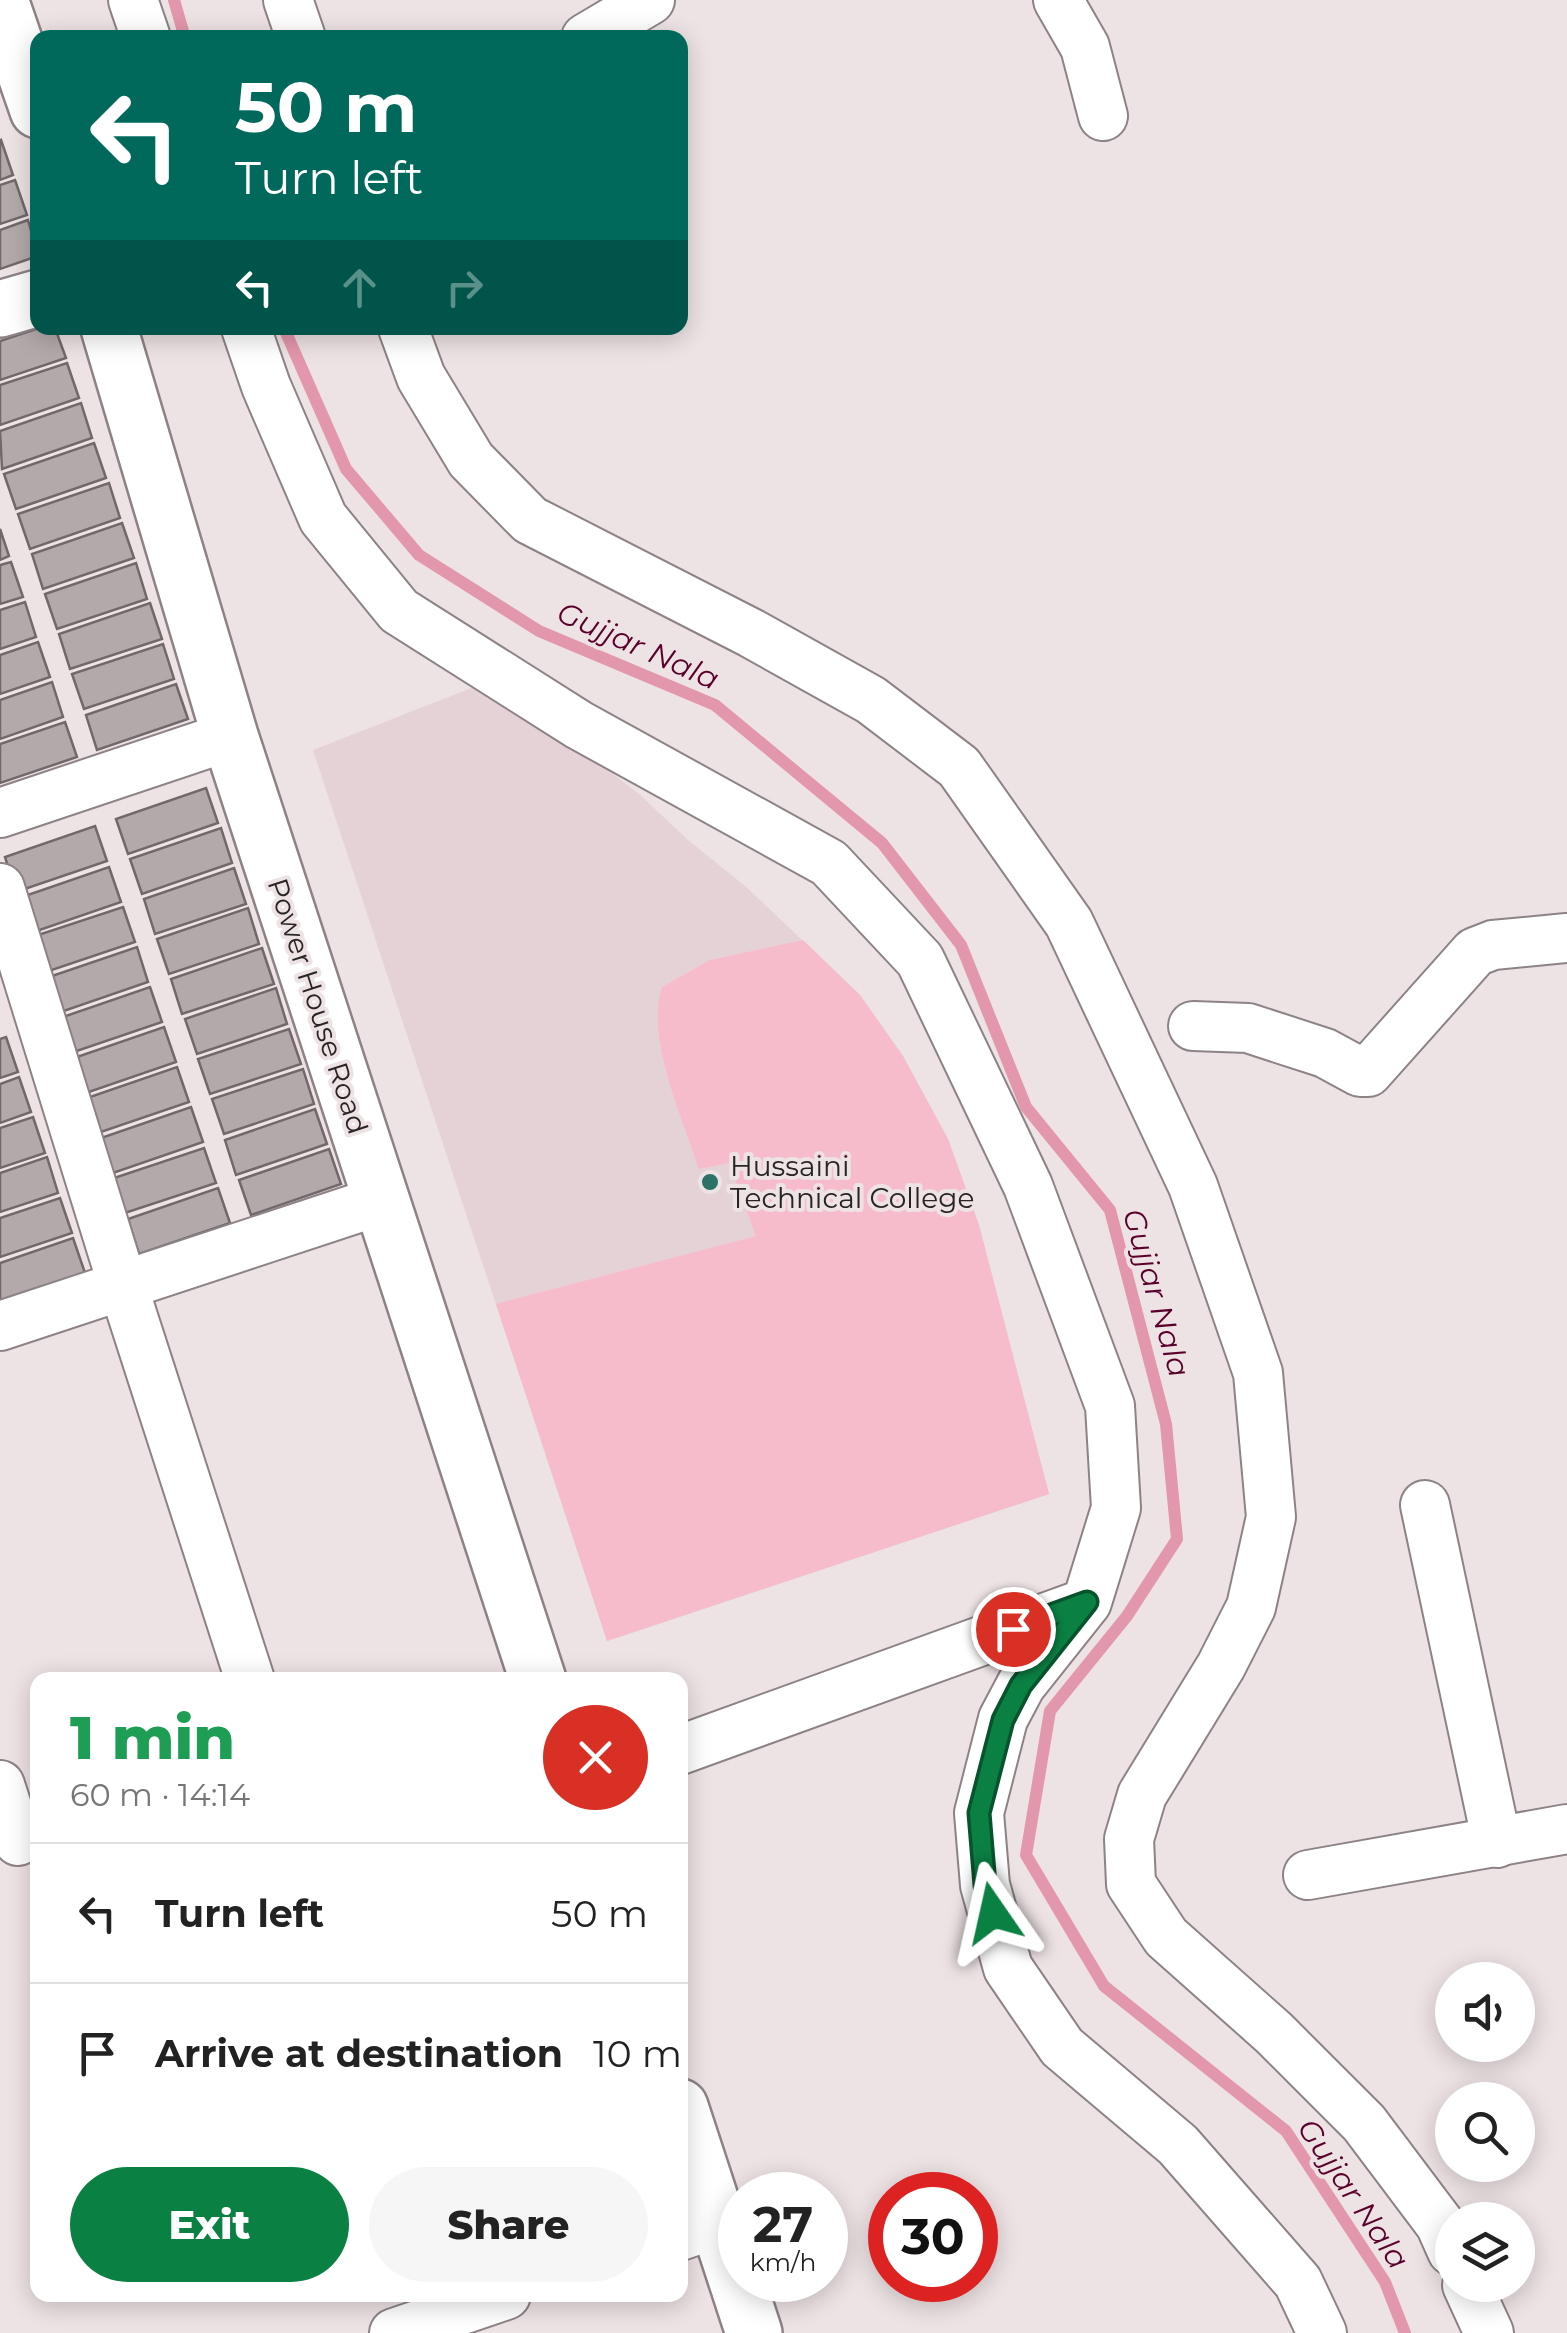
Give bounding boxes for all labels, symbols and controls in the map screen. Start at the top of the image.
text: 50 m [235,64,417,150]
icon: left [70,70,200,200]
text: Turn left [235,150,423,205]
icon: left [227,260,282,315]
icon: ahead [332,260,387,315]
icon: right [437,260,492,315]
water label: Gujjar Nala [552,593,725,698]
street label: Power House Road [261,874,375,1138]
place label: Hussaini Technical College [730,1149,974,1215]
marker: Hussaini Technical College [699,1171,721,1193]
water label: Gujjar Nala [1115,1205,1198,1381]
pin [971,1587,1056,1672]
icon: arrive [986,1602,1041,1657]
text: 1 min [70,1701,235,1774]
button: close [543,1705,648,1810]
text: 60 m · 14:14 [70,1775,250,1814]
position arrow [941,1861,1045,1965]
icon: left [70,1886,125,1941]
text: Turn left [155,1890,324,1937]
text: 50 m [551,1890,648,1937]
map controls [1435,1962,1535,2302]
button: sound [1435,1962,1535,2062]
icon: arrive [70,2026,125,2081]
text: Arrive at destination [155,2030,563,2077]
text: 10 m [593,2030,682,2077]
button: search [1435,2082,1535,2182]
water label: Gujjar Nala [1290,2112,1417,2276]
button: Exit [70,2167,349,2282]
button: Share [369,2167,648,2282]
speed limit sign: 30 [868,2172,998,2302]
text: 27 [753,2194,813,2255]
button: layers [1435,2202,1535,2302]
text: km/h [750,2247,816,2277]

